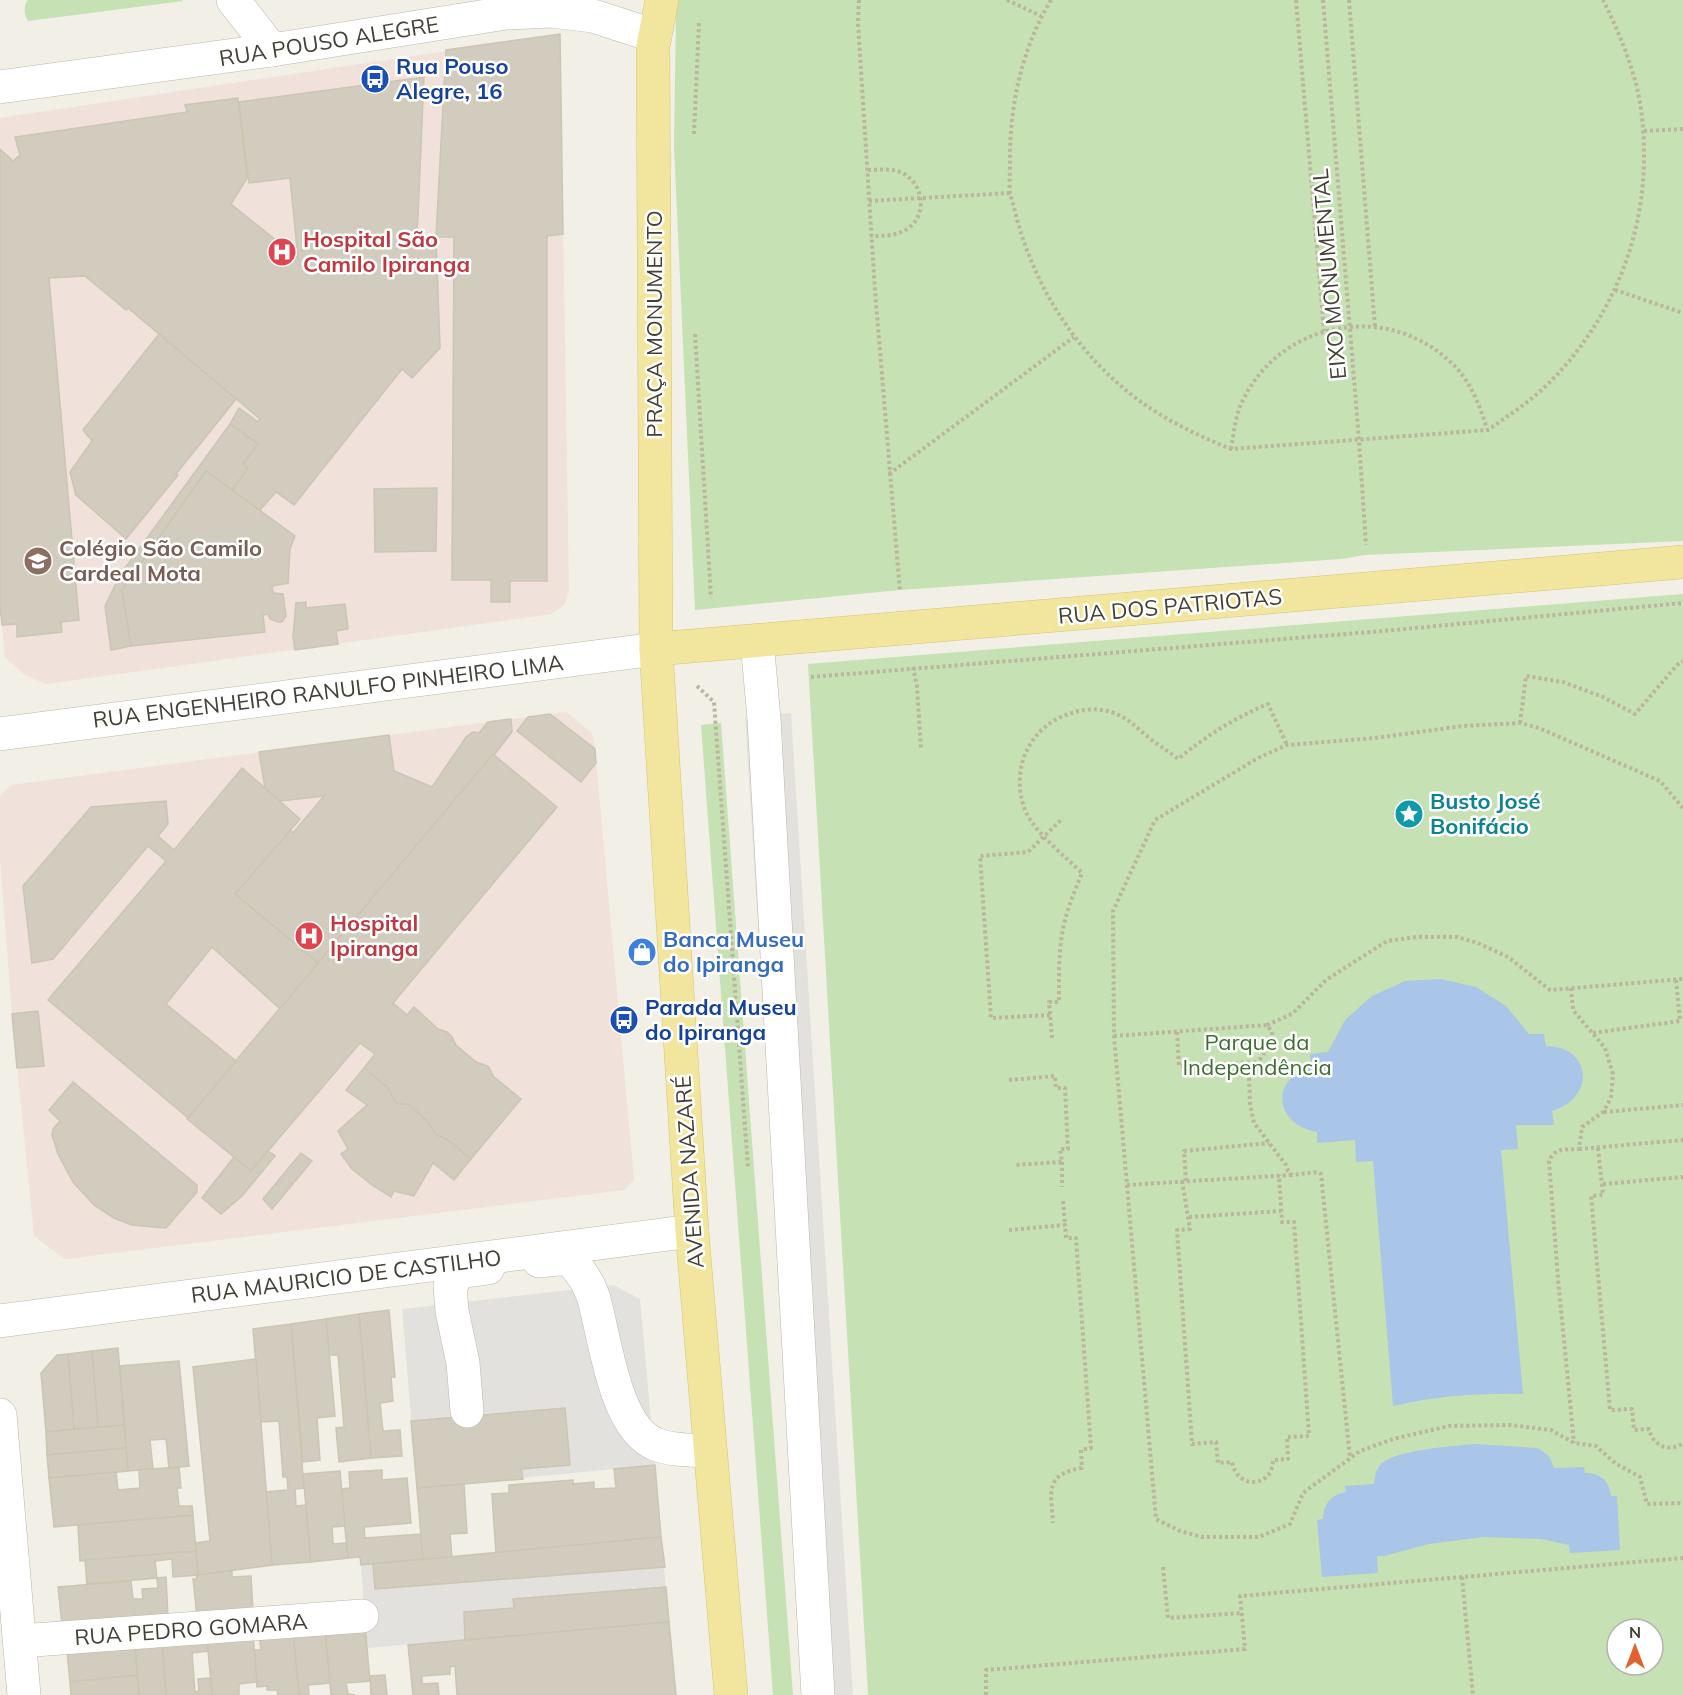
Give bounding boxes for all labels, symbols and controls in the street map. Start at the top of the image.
street label: RUA POUSO ALEGRE [217,10,441,72]
place label: Rua Pouso Alegre, 16 [396,52,509,105]
bus stop icon: Rua Pouso Alegre, 16 [359,63,391,95]
street label: EIXO MONUMENTAL [1306,167,1352,381]
street label: PRAÇA MONUMENTO [640,210,668,438]
place label: Hospital São Camilo Ipiranga [303,225,470,278]
hospital icon: Hospital São Camilo Ipiranga [266,236,298,268]
place label: Colégio São Camilo Cardeal Mota [59,534,262,587]
school or university icon: Colégio São Camilo Cardeal Mota [22,545,54,577]
street label: RUA DOS PATRIOTAS [1057,582,1283,630]
street label: RUA ENGENHEIRO RANULFO PINHEIRO LIMA [91,648,565,734]
place label: Busto José Bonifácio [1430,787,1541,840]
place icon: Busto José Bonifácio [1393,798,1425,830]
place label: Hospital Ipiranga [330,909,418,962]
hospital icon: Hospital Ipiranga [293,920,325,952]
place label: Banca Museu do Ipiranga [663,925,804,978]
shop icon: Banca Museu do Ipiranga [626,936,658,968]
place label: Parada Museu do Ipiranga [645,993,797,1046]
bus stop icon: Parada Museu do Ipiranga [608,1004,640,1036]
park label: Parque da Independência [1182,1028,1332,1081]
street label: AVENIDA NAZARÉ [668,1075,710,1269]
street label: RUA MAURICIO DE CASTILHO [189,1243,503,1309]
street label: RUA PEDRO GOMARA [73,1607,309,1651]
north arrow [1605,1617,1665,1677]
text: N [1629,1622,1641,1642]

